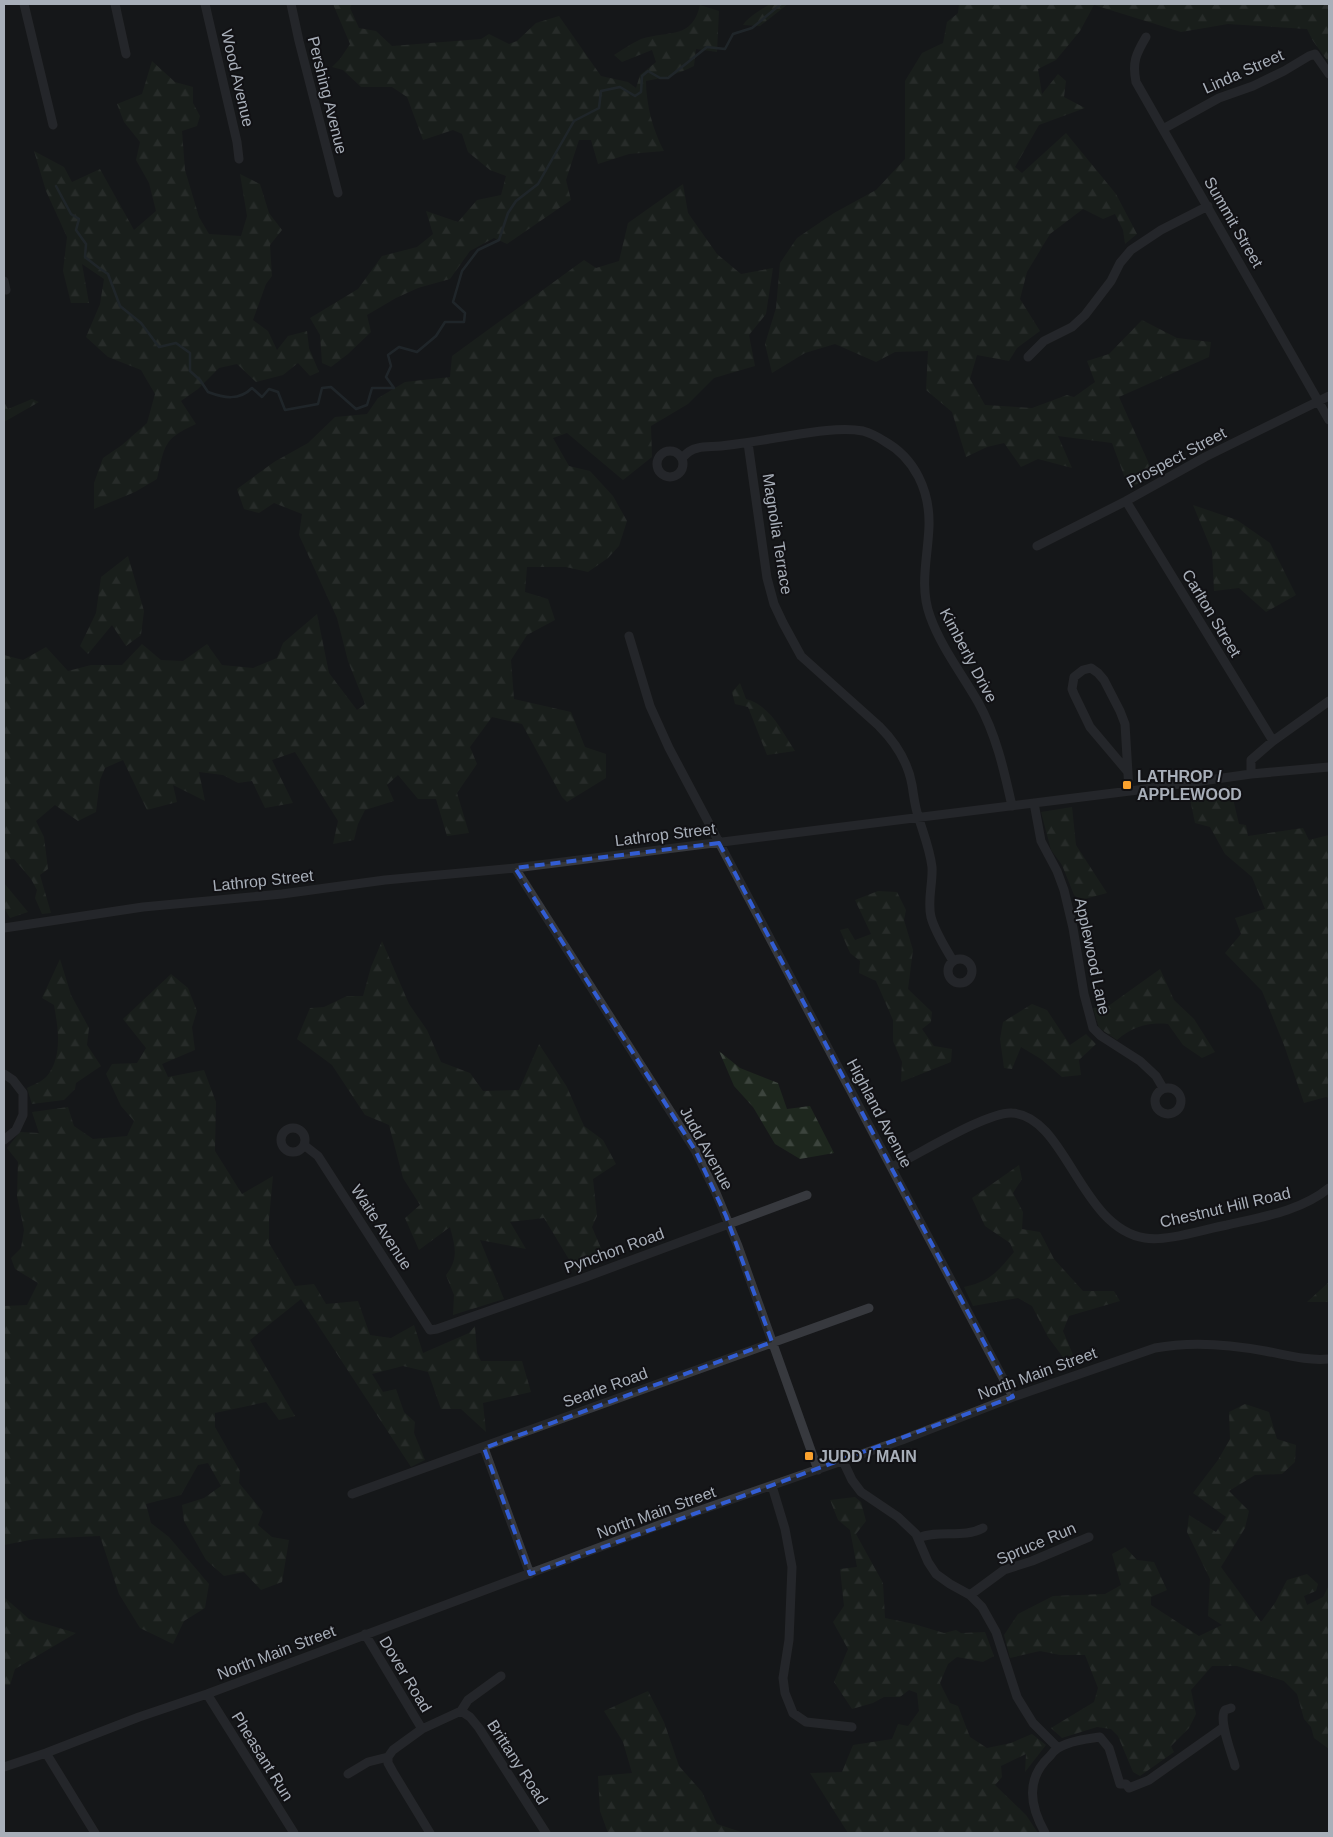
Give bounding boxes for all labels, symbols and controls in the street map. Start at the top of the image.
street label: Wood Avenue [218,28,257,128]
street label: Pershing Avenue [305,35,350,156]
street label: Linda Street [1200,46,1287,97]
street label: Summit Street [1201,174,1267,271]
street label: Prospect Street [1124,424,1229,491]
street label: Magnolia Terrace [760,472,795,596]
street label: Carlton Street [1179,567,1245,660]
street label: Kimberly Drive [937,605,1001,705]
place label: LATHROP / APPLEWOOD [1137,768,1242,803]
marker: LATHROP / APPLEWOOD [1121,779,1133,791]
street label: Lathrop Street [614,820,717,849]
street label: Lathrop Street [212,867,315,894]
street label: Applewood Lane [1072,896,1113,1016]
street label: Highland Avenue [844,1056,915,1171]
street label: Judd Avenue [677,1104,736,1193]
street label: Waite Avenue [348,1182,415,1273]
street label: Chestnut Hill Road [1158,1184,1292,1231]
street label: Pynchon Road [562,1225,666,1276]
street label: North Main Street [975,1344,1100,1403]
street label: Searle Road [560,1364,650,1411]
place label: JUDD / MAIN [819,1448,917,1465]
marker: JUDD / MAIN [803,1450,815,1462]
street label: North Main Street [594,1483,719,1542]
street label: Spruce Run [994,1519,1078,1568]
street label: North Main Street [215,1622,338,1683]
street label: Dover Road [376,1633,435,1715]
street label: Pheasant Run [228,1709,297,1804]
street label: Brittany Road [484,1717,551,1808]

